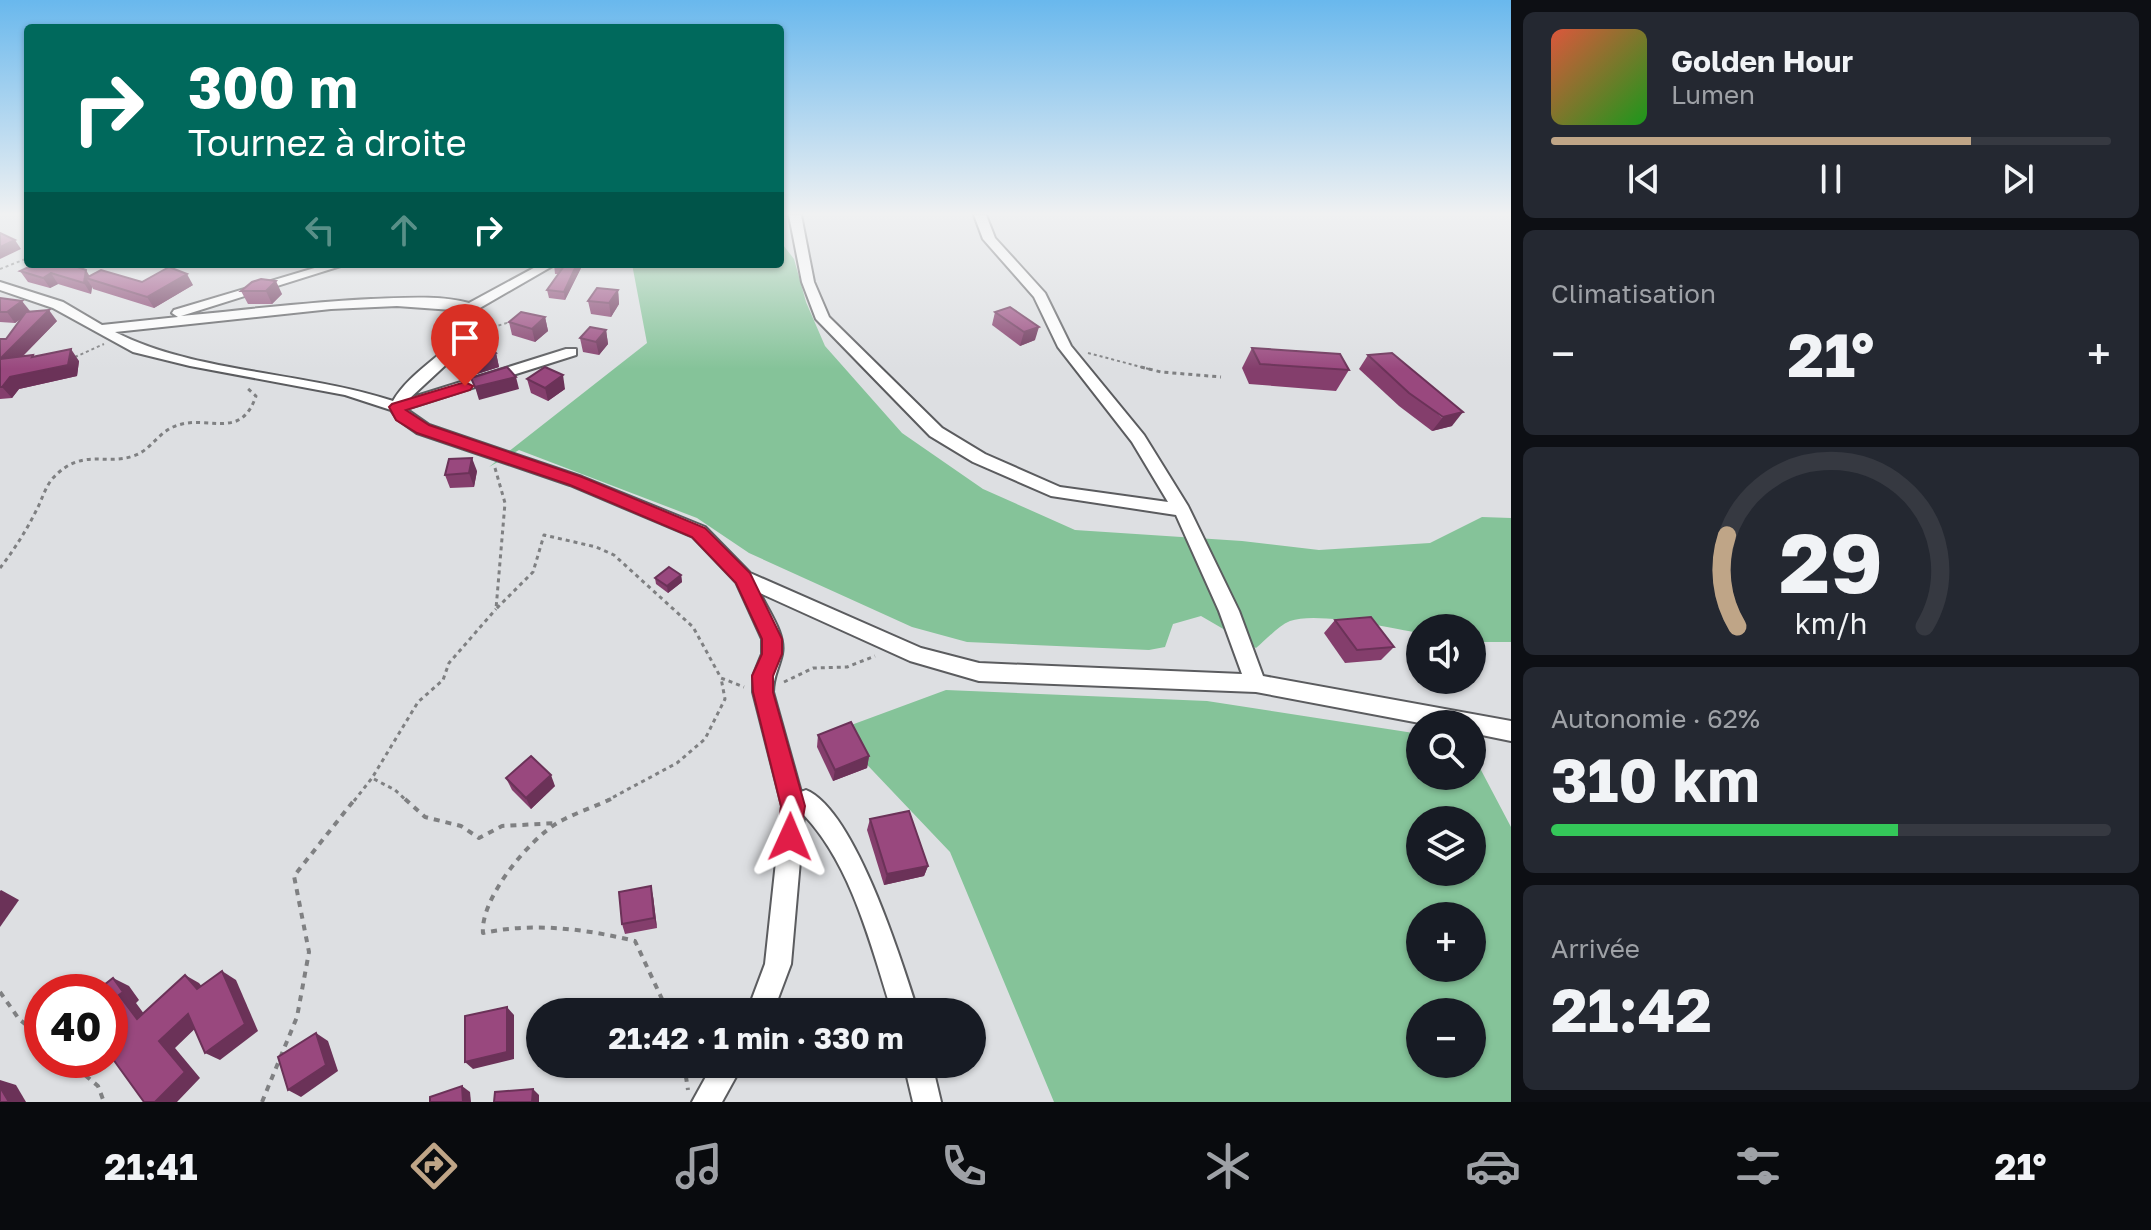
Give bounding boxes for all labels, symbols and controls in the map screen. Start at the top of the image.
text: Golden Hour [1671,43,1853,79]
text: 300 m [188,53,358,120]
icon: right [56,56,160,160]
text: Lumen [1671,79,1755,110]
text: Tournez à droite [188,121,467,164]
icon: previous [1622,157,1666,201]
icon: pause [1809,157,1853,201]
icon: next [1996,157,2040,201]
icon: left [298,208,342,252]
icon: ahead [382,208,426,252]
icon: right [466,208,510,252]
text: Climatisation [1551,278,1716,309]
pin [431,304,499,386]
icon: arrive [443,316,487,360]
text: 21° [1788,318,1874,390]
text: − [1551,327,1575,380]
text: + [2087,327,2111,380]
text: 29 [1779,511,1883,611]
text: km/h [1795,606,1867,640]
map controls [1406,614,1486,1078]
button: sound [1406,614,1486,694]
text: Autonomie · 62% [1551,703,1760,734]
button: search [1406,710,1486,790]
text: 310 km [1551,743,1760,815]
position arrow [748,795,832,879]
button: layers [1406,806,1486,886]
button: + [1406,902,1486,982]
text: Arrivée [1551,933,1640,964]
text: 21:42 [1551,973,1712,1045]
speed limit sign: 40 [24,974,128,1078]
button: − [1406,998,1486,1078]
text: 21:42 · 1 min · 330 m [608,1020,904,1056]
icon: directions [406,1138,462,1194]
icon: music [671,1138,727,1194]
icon: phone [936,1138,992,1194]
icon: climate [1200,1138,1256,1194]
icon: car [1465,1138,1521,1194]
icon: filters [1730,1138,1786,1194]
text: 21:41 [104,1145,197,1188]
text: 21° [1994,1145,2047,1188]

